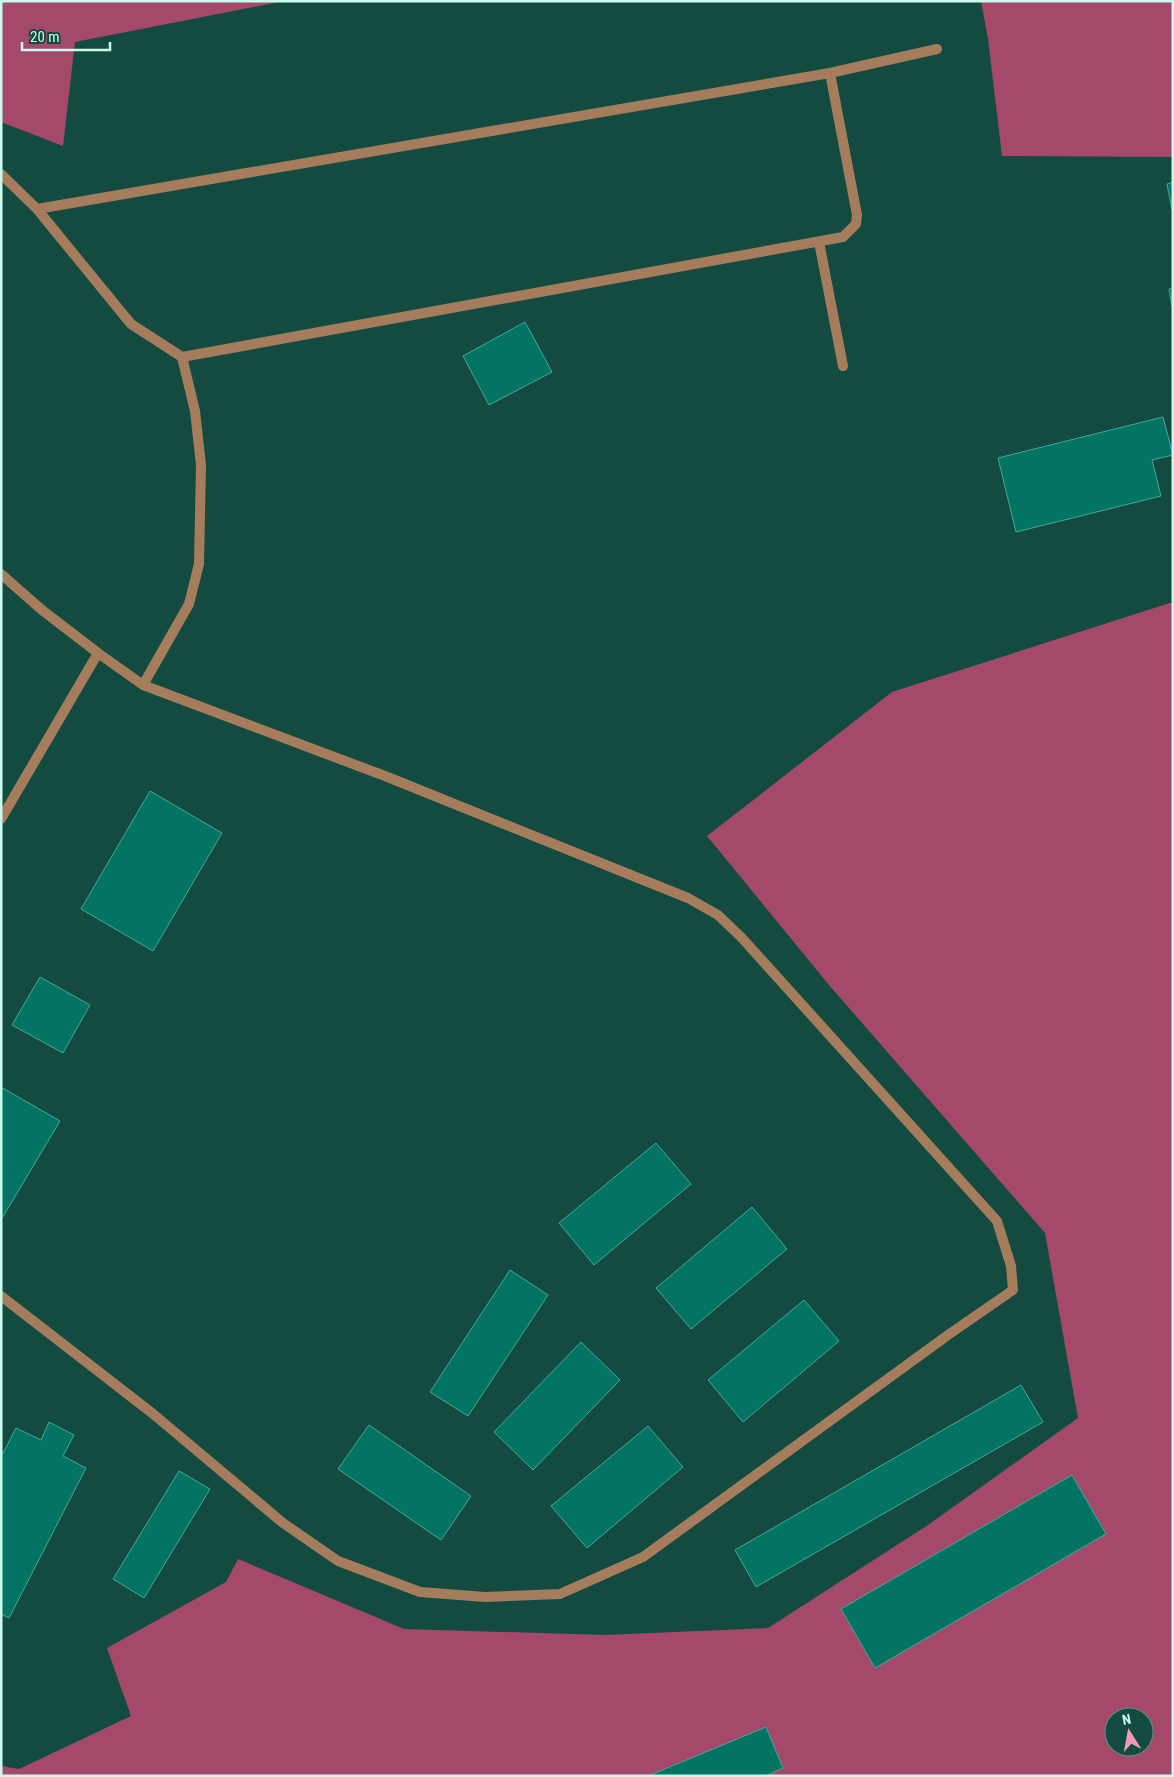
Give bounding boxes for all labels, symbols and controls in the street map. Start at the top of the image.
scale bar [22,20,110,52]
text: 20 m [30,28,60,46]
north arrow [1104,1707,1154,1757]
text: N [1121,1711,1132,1728]

